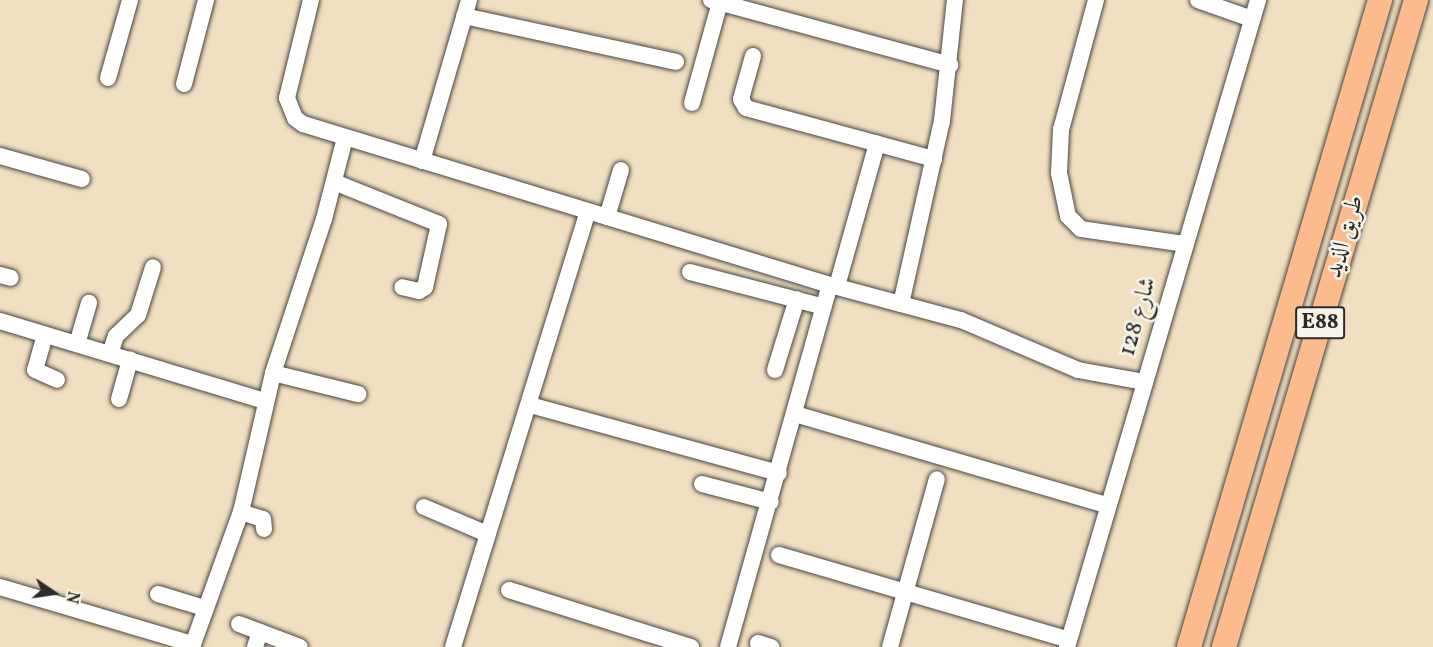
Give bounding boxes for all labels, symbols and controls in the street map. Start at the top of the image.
street label: طريق الذيد [1320,192,1372,282]
street label: شارع 128 [1114,274,1164,360]
road number: E88 [1294,304,1346,342]
north arrow [24,563,84,623]
text: N [60,589,84,605]

